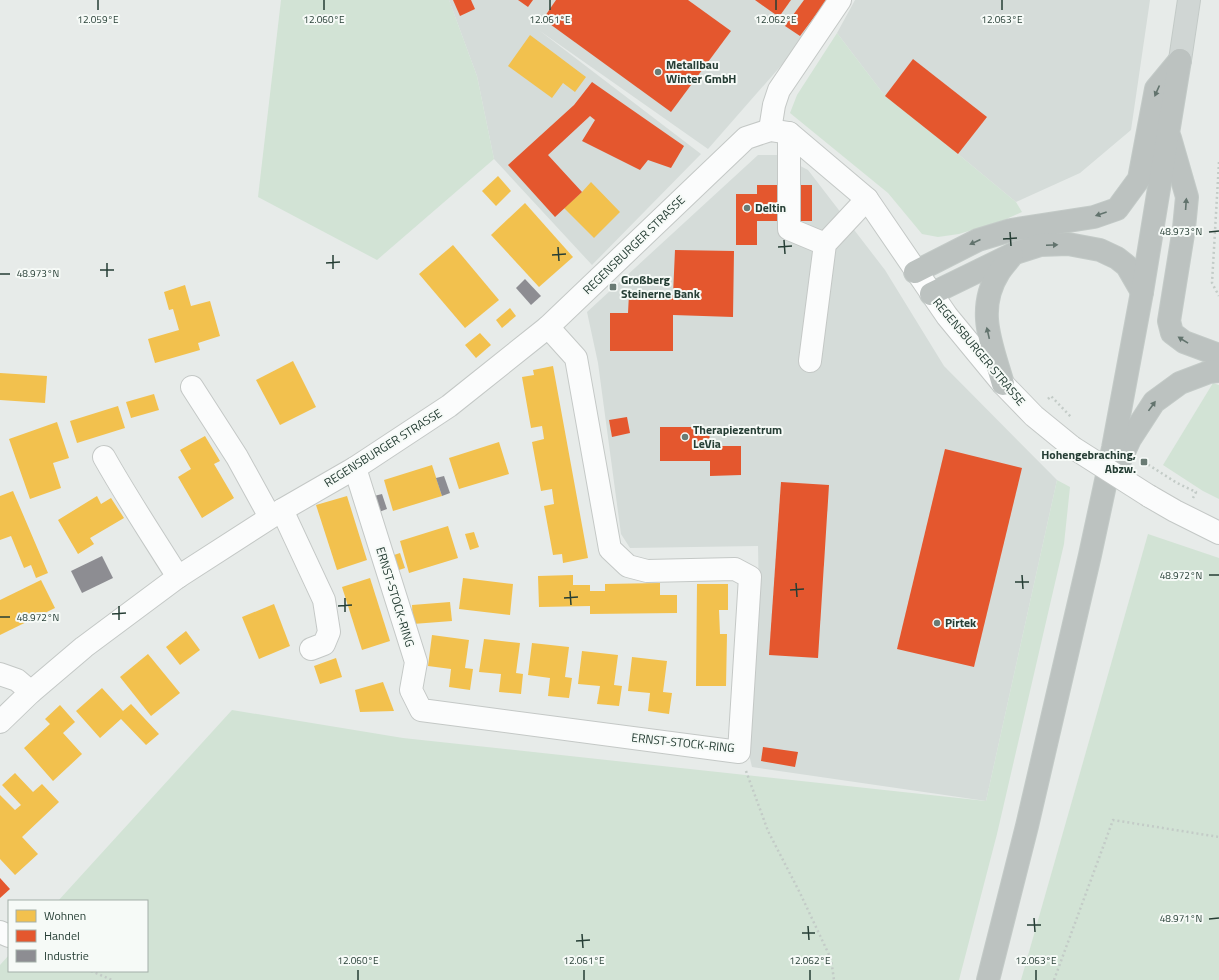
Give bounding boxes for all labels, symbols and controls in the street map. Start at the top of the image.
text: 12.059°E [77,12,119,27]
text: 12.060°E [303,12,345,27]
text: 12.061°E [529,12,571,27]
text: 12.062°E [755,12,797,27]
text: 12.063°E [981,12,1023,27]
place label: Metallbau Winter GmbH [666,55,736,88]
marker: Metallbau Winter GmbH [653,67,663,77]
one-way arrow [1154,85,1160,96]
street label: REGENSBURGER STRASSE [578,190,689,299]
place label: Deltin [755,198,786,217]
one-way arrow [1182,198,1189,210]
marker: Deltin [742,203,752,213]
one-way arrow [1095,211,1107,217]
text: 48.973°N [1160,224,1202,239]
one-way arrow [969,238,981,245]
one-way arrow [1046,242,1059,248]
text: 48.973°N [17,266,59,281]
place label: Großberg Steinerne Bank [621,270,701,303]
marker: Großberg Steinerne Bank [608,282,618,292]
street label: REGENSBURGER STRASSE [928,293,1031,410]
one-way arrow [985,327,991,339]
one-way arrow [1177,337,1189,344]
one-way arrow [1148,401,1156,412]
street label: REGENSBURGER STRASSE [320,403,446,492]
place label: Therapiezentrum LeVia [693,420,782,453]
marker: Therapiezentrum LeVia [680,432,690,442]
place label: Hohengebraching, Abzw. [1041,445,1136,478]
marker: Hohengebraching, Abzw. [1139,457,1149,467]
street label: ERNST-STOCK-RING [371,545,420,649]
text: 48.972°N [1160,568,1202,583]
text: 48.972°N [17,610,59,625]
place label: Pirtek [945,613,977,632]
marker: Pirtek [932,618,942,628]
street label: ERNST-STOCK-RING [631,728,736,757]
legend [8,900,148,972]
text: Wohnen [44,906,86,925]
text: 48.971°N [1160,911,1202,926]
text: Handel [44,926,80,945]
text: Industrie [44,946,89,965]
text: 12.060°E [337,953,379,968]
text: 12.061°E [563,953,605,968]
text: 12.062°E [789,953,831,968]
text: 12.063°E [1015,953,1057,968]

